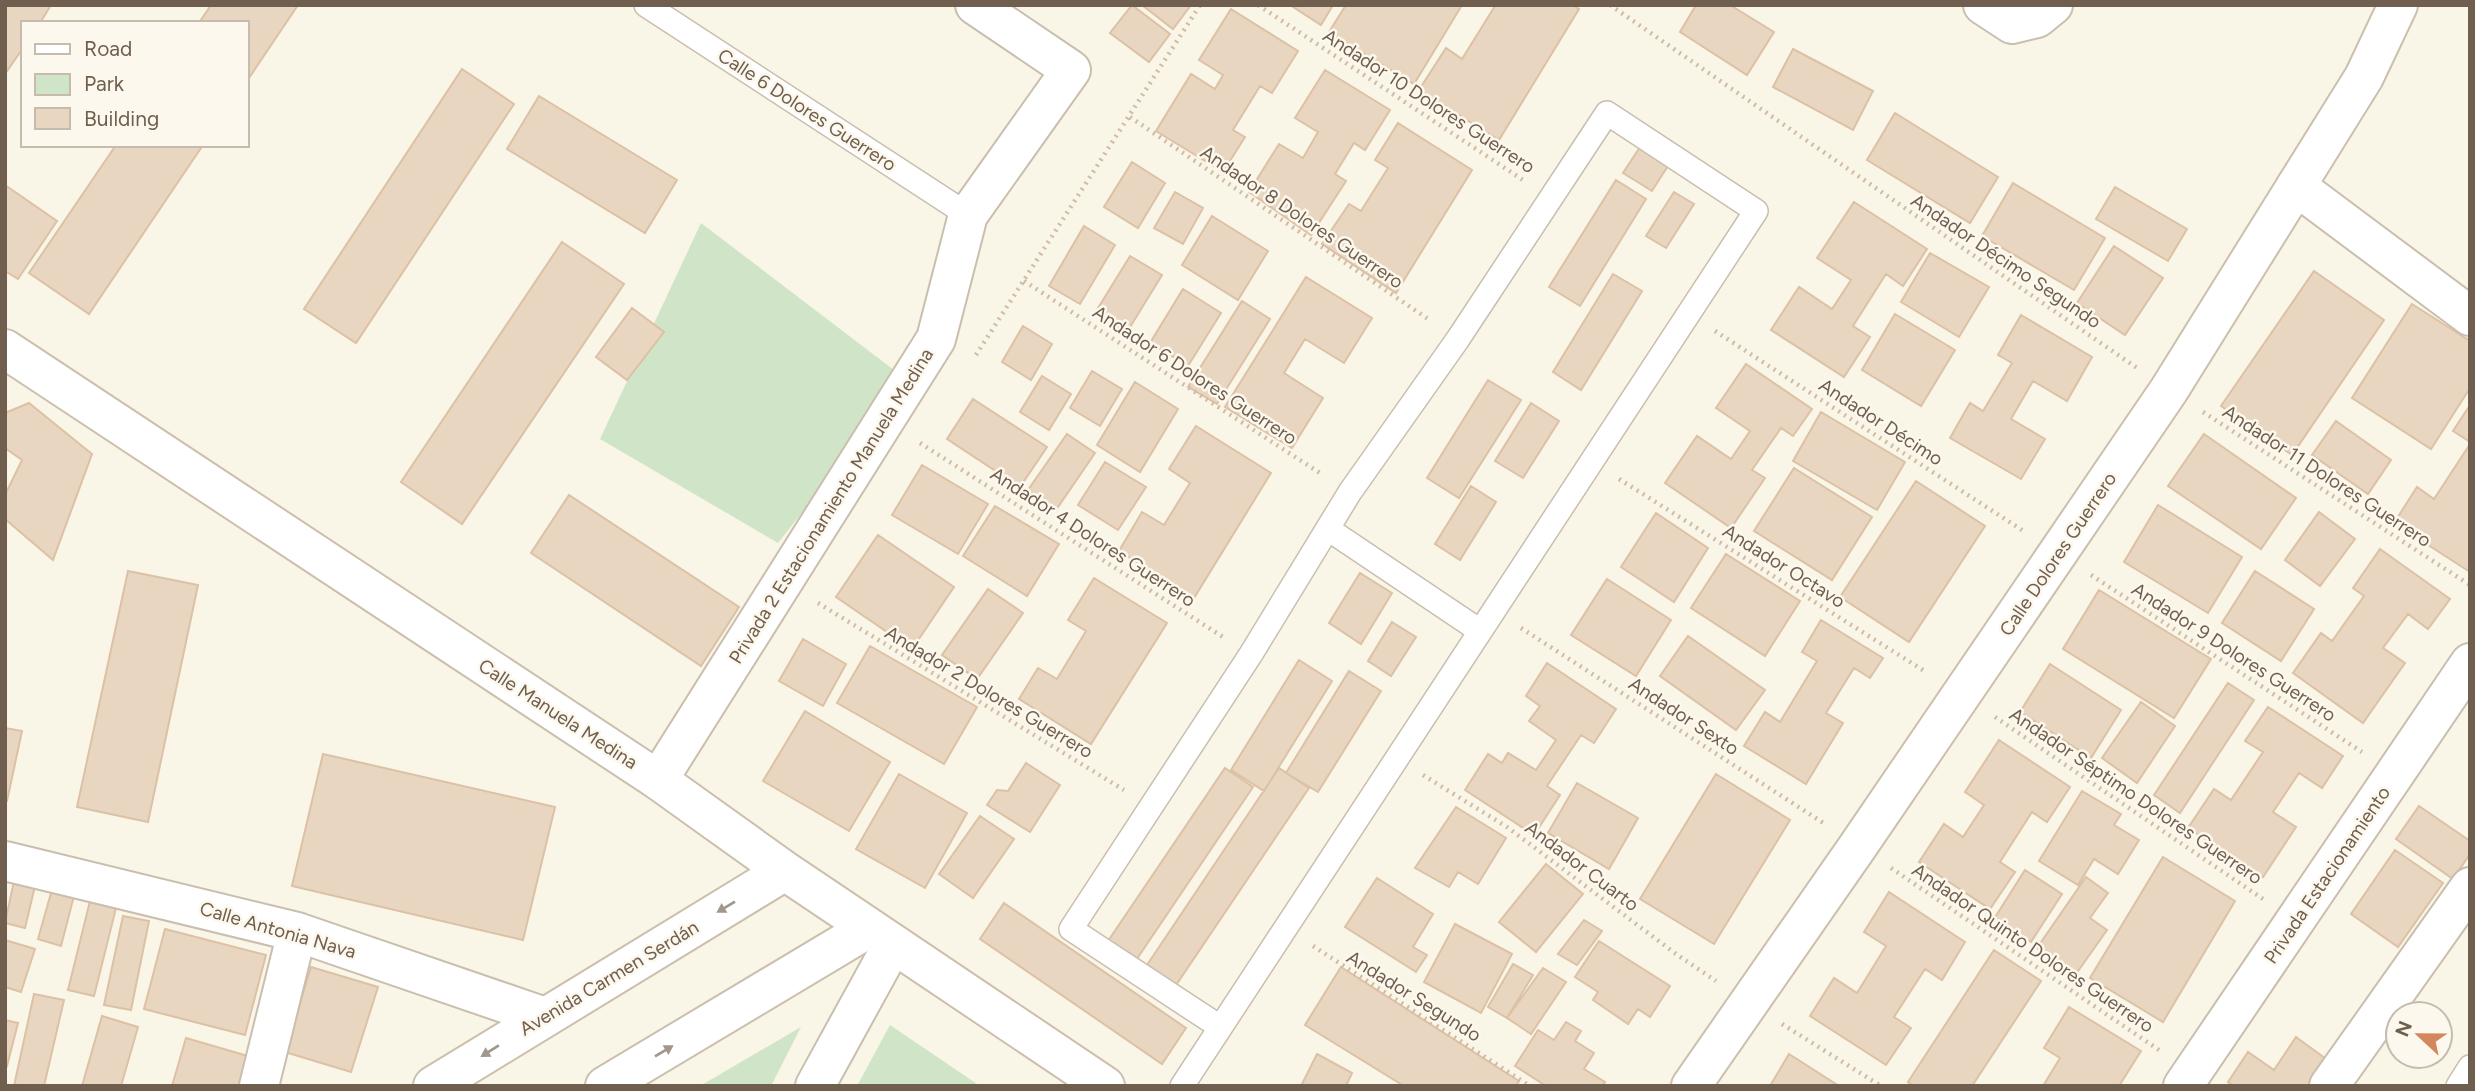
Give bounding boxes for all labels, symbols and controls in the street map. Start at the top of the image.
legend [21,21,248,147]
street label: Andador 10 Dolores Guerrero [1319,24,1539,178]
text: Road [84,36,132,61]
street label: Calle 6 Dolores Guerrero [714,44,900,176]
text: Park [84,71,125,96]
text: Building [84,106,159,131]
street label: Andador 8 Dolores Guerrero [1196,140,1408,294]
street label: Andador Décimo Segundo [1907,189,2105,333]
street label: Andador 6 Dolores Guerrero [1089,300,1301,450]
street label: Privada 2 Estacionamiento Manuela Medina [724,344,938,668]
street label: Andador Décimo [1815,373,1947,471]
street label: Andador 11 Dolores Guerrero [2219,400,2435,552]
street label: Andador 4 Dolores Guerrero [986,462,1200,612]
street label: Calle Dolores Guerrero [1995,468,2121,640]
street label: Andador Octavo [1719,519,1849,613]
street label: Andador 9 Dolores Guerrero [2128,577,2340,727]
street label: Andador 2 Dolores Guerrero [881,621,1097,763]
street label: Calle Manuela Medina [474,654,642,774]
street label: Andador Sexto [1625,672,1743,760]
street label: Andador Séptimo Dolores Guerrero [2005,703,2267,889]
street label: Privada Estacionamiento [2259,782,2395,968]
street label: Andador Cuarto [1521,816,1643,916]
street label: Andador Quinto Dolores Guerrero [1908,858,2158,1038]
street label: Calle Antonia Nava [197,897,359,963]
one-way arrow [717,901,736,913]
street label: Avenida Carmen Serdán [515,915,703,1041]
street label: Andador Segundo [1343,945,1485,1047]
north arrow [2384,1000,2454,1070]
text: N [2390,1018,2417,1040]
one-way arrow [480,1044,500,1057]
one-way arrow [654,1044,673,1057]

